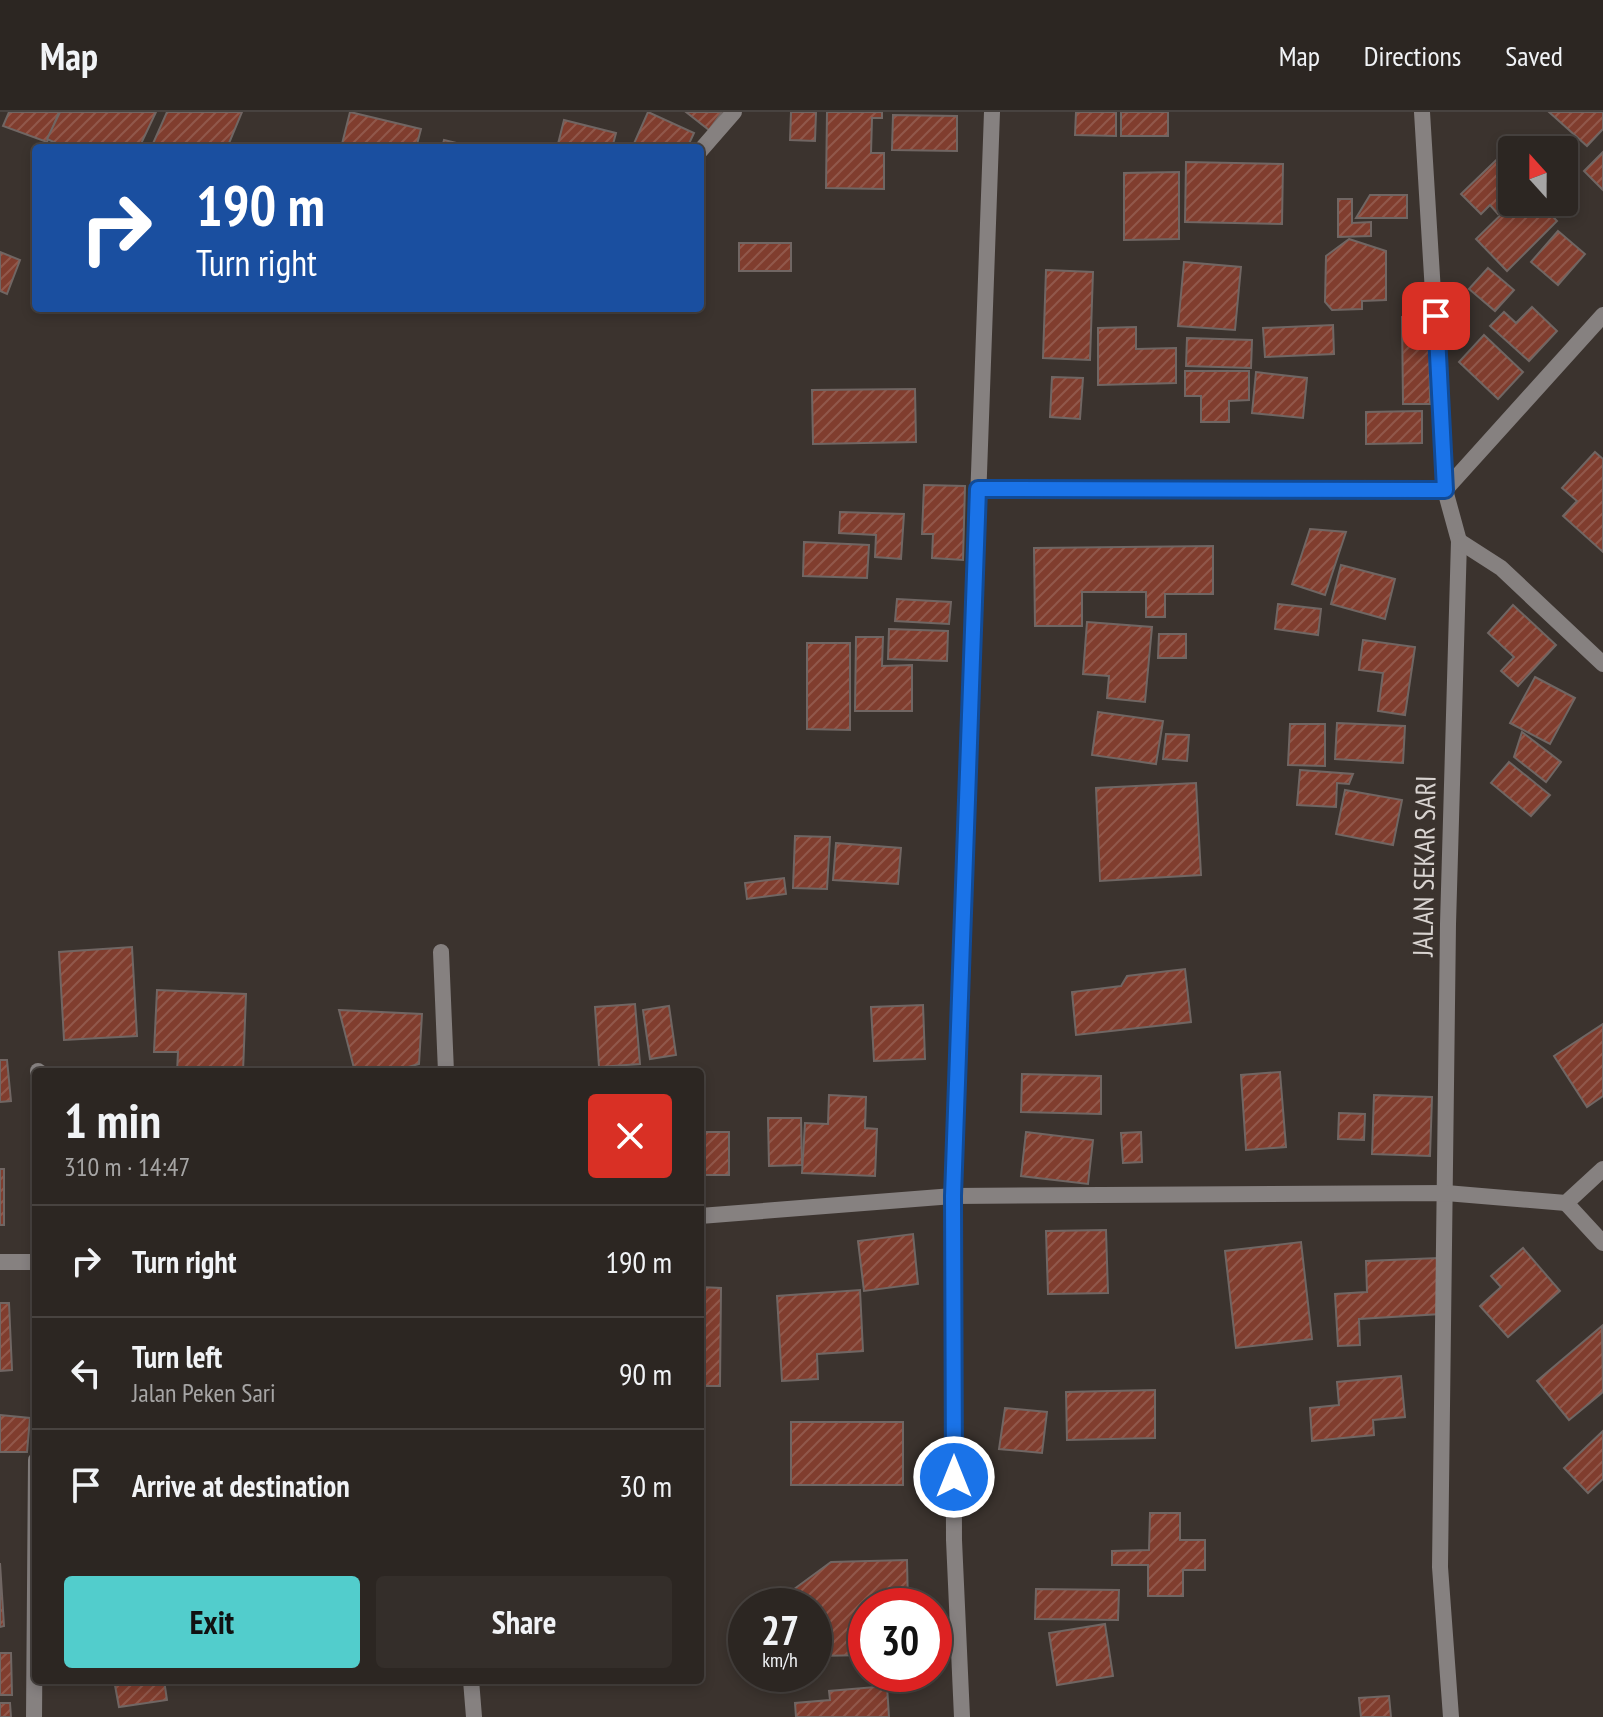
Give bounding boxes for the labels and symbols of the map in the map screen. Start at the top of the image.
north arrow [1498,136,1578,216]
pin [1402,282,1470,350]
street label: JALAN SEKAR SARI [1403,775,1444,958]
position arrow [912,1435,996,1519]
speed limit sign: 30 [848,1588,952,1692]

